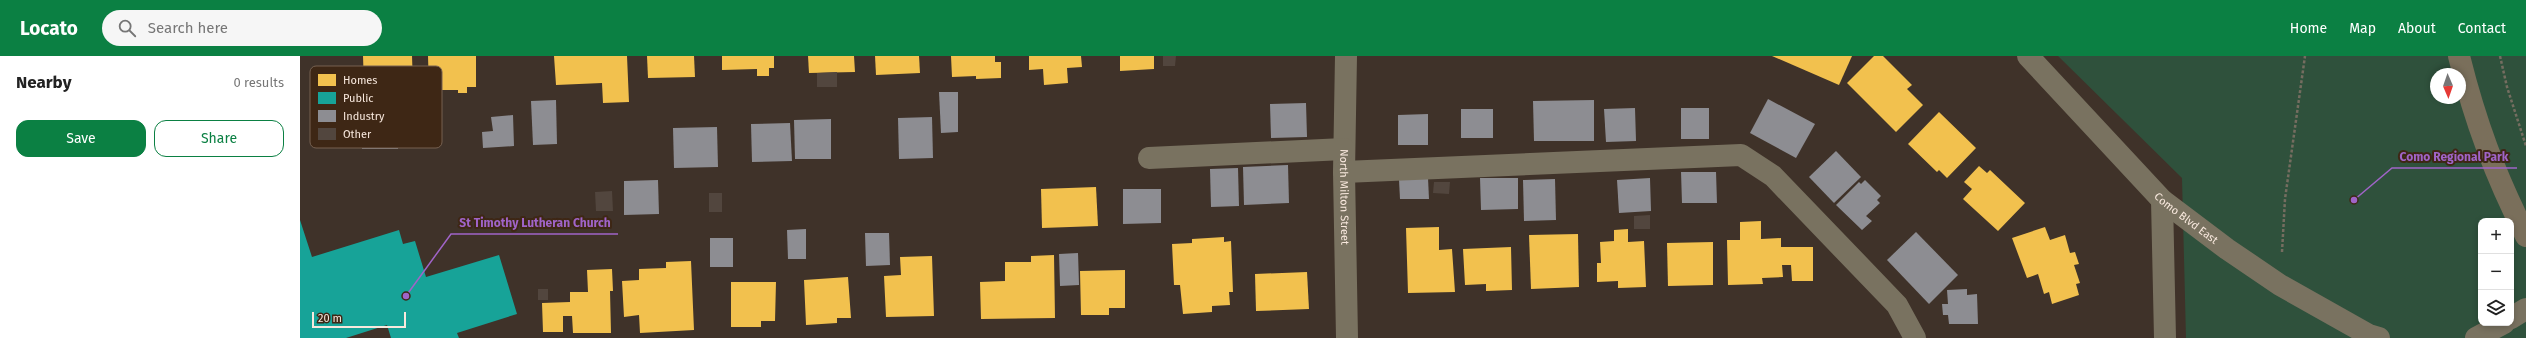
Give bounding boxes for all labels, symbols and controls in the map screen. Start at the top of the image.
search box [102,10,382,46]
text: Locato [20,17,78,40]
icon: search [116,17,138,39]
text: Search here [148,19,228,37]
text: Home [2290,20,2327,37]
text: Map [2349,20,2376,37]
text: About [2398,20,2436,37]
text: Contact [2458,20,2506,37]
legend [310,66,442,148]
north arrow [2430,68,2466,104]
text: Nearby [16,72,71,93]
text: Homes [343,74,377,87]
text: 0 results [233,75,284,90]
text: Public [343,92,374,105]
text: Industry [343,110,385,123]
button: Save [16,120,146,157]
button: Share [154,120,284,157]
text: Other [343,128,372,141]
callout: Como Regional Park [2392,144,2517,168]
street label: North Milton Street [1337,149,1351,245]
text: Como Regional Park [2400,150,2509,164]
street label: Como Blvd East [2151,190,2220,247]
callout: St Timothy Lutheran Church [451,210,618,234]
text: St Timothy Lutheran Church [459,216,611,230]
map controls [2478,218,2514,326]
button: + [2478,218,2514,254]
button: − [2478,254,2514,290]
button: layers [2478,290,2514,326]
scale bar [312,310,406,329]
text: 20 m [318,312,342,325]

